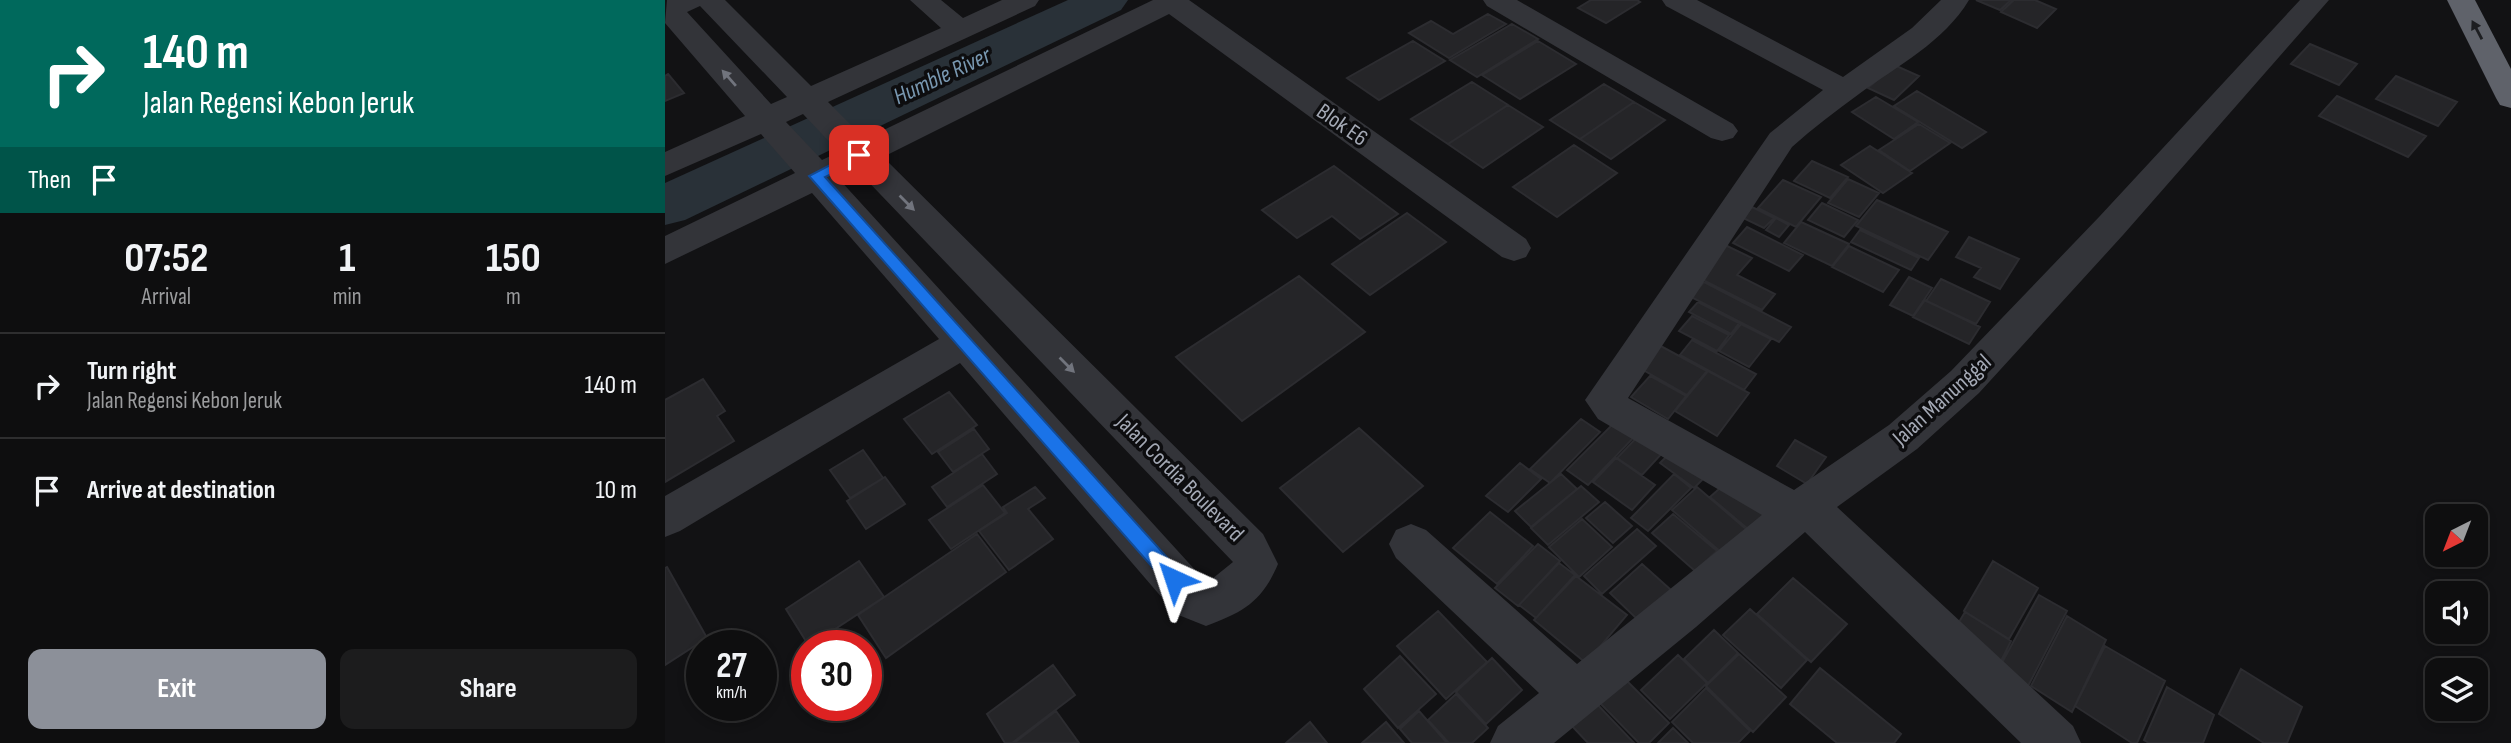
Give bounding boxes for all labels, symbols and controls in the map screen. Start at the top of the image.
one-way arrow [2471,20,2482,40]
text: 140 m [143,24,249,83]
icon: right [28,28,119,119]
water label: Humble River [889,40,997,111]
one-way arrow [722,69,737,86]
text: Jalan Regensi Kebon Jeruk [143,84,414,123]
street label: Blok E6 [1311,97,1373,153]
pin [829,125,889,185]
icon: arrive [840,136,878,174]
icon: arrive [85,161,123,199]
text: Then [28,165,71,196]
one-way arrow [899,194,915,211]
text: 07:52 [124,233,208,284]
text: 1 [339,233,355,284]
text: 150 [486,233,541,284]
text: Arrival [142,283,191,311]
text: min [333,283,362,311]
text: m [506,283,521,311]
street label: Jalan Manunggal [1886,348,1997,452]
text: Turn right [87,356,176,387]
one-way arrow [1059,356,1076,373]
icon: right [28,367,66,405]
text: 140 m [585,370,637,401]
text: Jalan Regensi Kebon Jeruk [87,387,282,415]
street label: Jalan Cordia Boulevard [1110,408,1250,548]
icon: arrive [28,472,66,510]
text: Arrive at destination [87,475,275,506]
text: 10 m [595,475,637,506]
north arrow [2425,504,2489,567]
map controls [2425,504,2488,721]
position arrow [1137,542,1211,616]
button: sound [2425,581,2488,644]
speed limit sign: 30 [791,630,882,721]
text: 27 [716,645,747,688]
button: Exit [28,649,326,729]
button: Share [340,649,637,729]
button: layers [2425,658,2488,721]
text: km/h [716,682,747,703]

